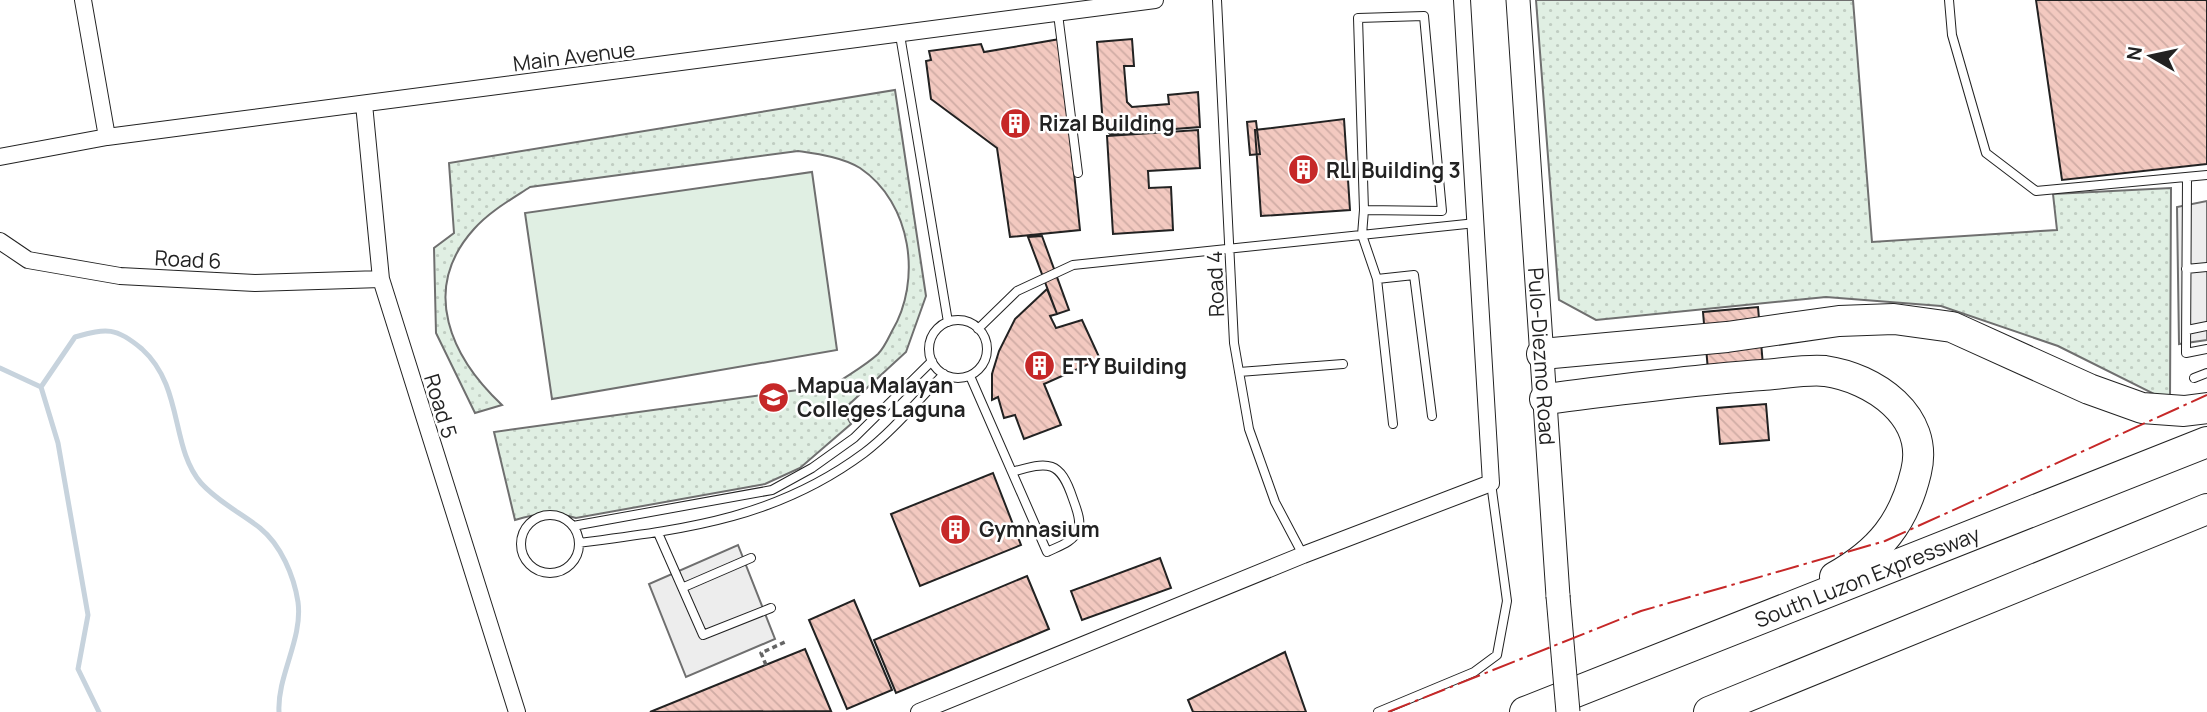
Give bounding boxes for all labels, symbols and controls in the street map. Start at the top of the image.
north arrow [2116,21,2186,91]
street label: Main Avenue [511,35,637,77]
text: N [2120,45,2148,62]
building icon: Rizal Building [999,106,1033,140]
place label: Rizal Building [1039,109,1175,137]
building icon: RLI Building 3 [1286,153,1320,187]
place label: RLI Building 3 [1326,156,1461,184]
street label: Road 6 [154,243,222,275]
street label: Road 4 [1200,250,1230,318]
street label: Pulo-Diezmo Road [1522,266,1562,446]
building icon: ETY Building [1022,349,1056,383]
place label: ETY Building [1062,352,1187,380]
street label: Road 5 [418,370,464,442]
place label: Mapua Malayan Colleges Laguna [797,371,966,423]
school or university icon: Mapua Malayan Colleges Laguna [757,380,791,414]
building icon: Gymnasium [939,512,973,546]
place label: Gymnasium [979,515,1100,543]
street label: South Luzon Expressway [1750,519,1984,634]

